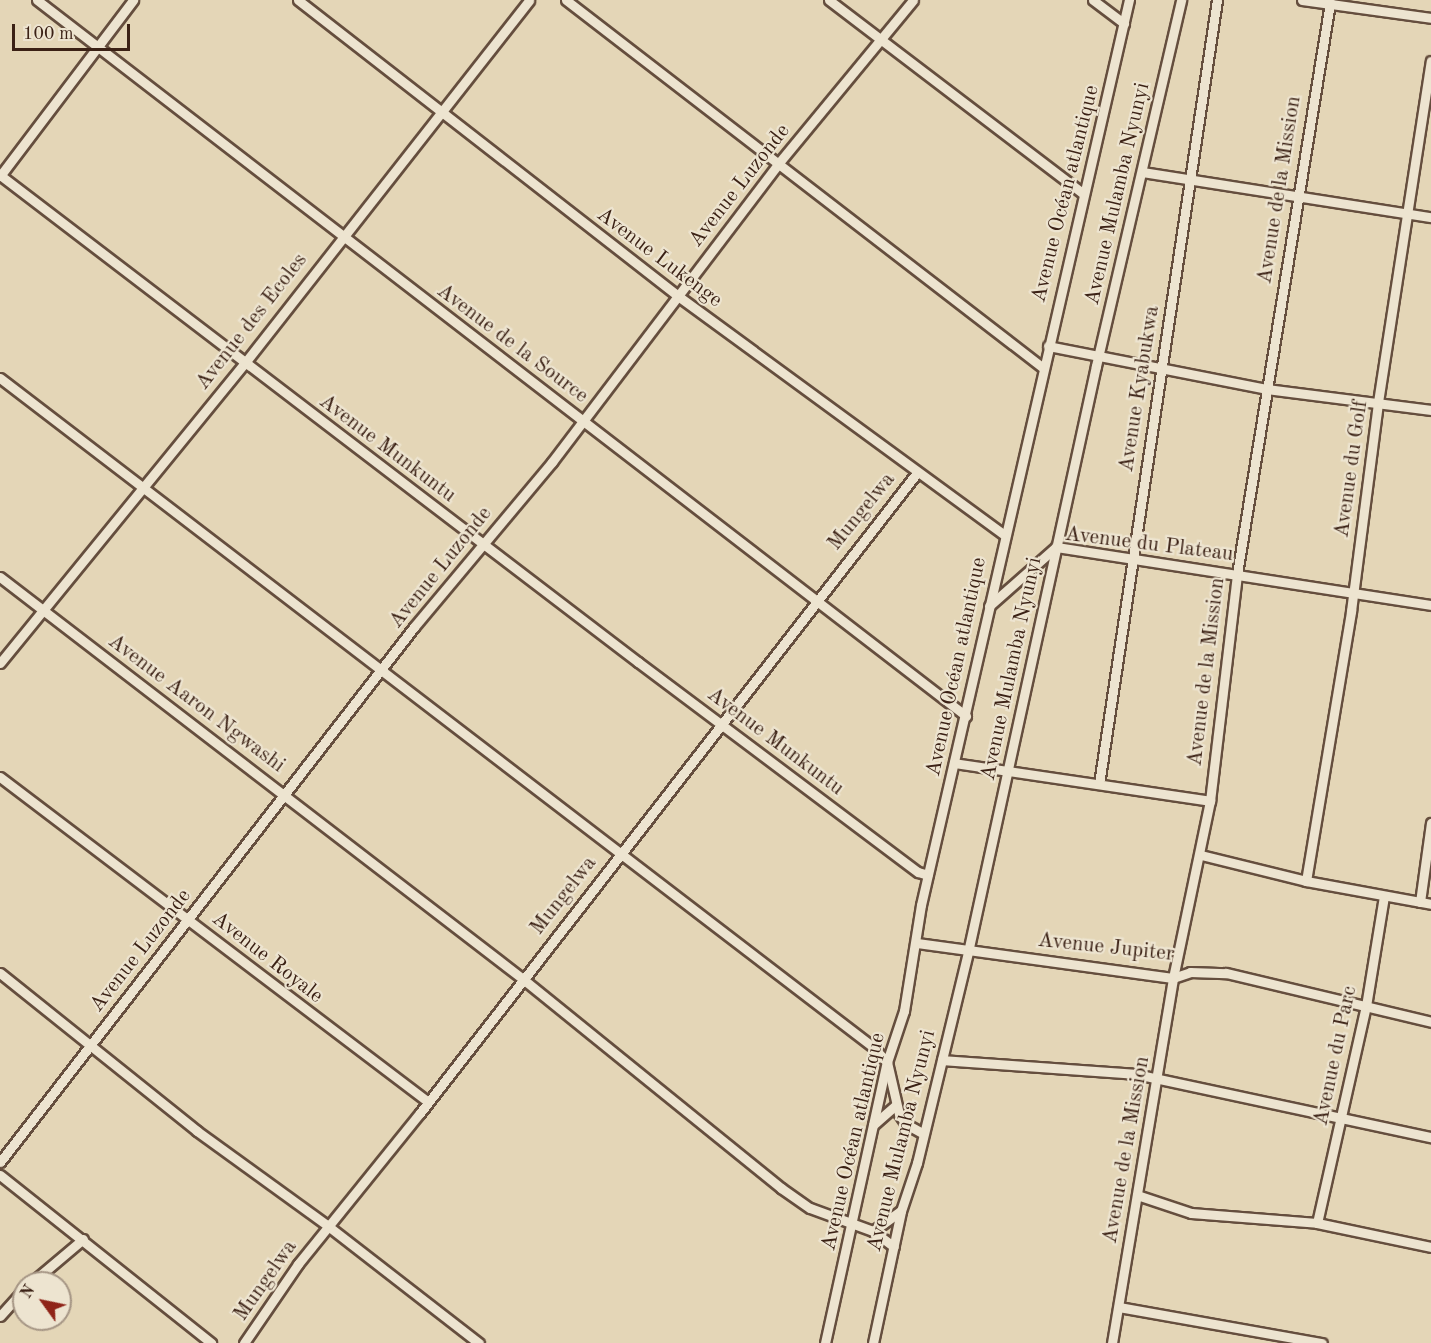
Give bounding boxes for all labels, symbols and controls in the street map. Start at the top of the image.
scale bar [15,12,134,50]
text: 100 m [23,25,74,43]
street label: Avenue Mulamba Nyunyi [1080,80,1156,308]
street label: Avenue Océan atlantique [1027,83,1105,305]
street label: Avenue de la Mission [1253,94,1307,286]
street label: Avenue Luzonde [684,119,796,253]
street label: Avenue Lukenge [591,203,727,313]
street label: Avenue des Ecoles [191,249,313,395]
street label: Avenue de la Source [431,279,593,409]
street label: Avenue Kyabukwa [1114,304,1166,474]
street label: Avenue Munkuntu [314,389,460,509]
street label: Avenue du Golf [1330,399,1374,539]
street label: Mungelwa [823,468,901,556]
street label: Avenue Luzonde [384,502,498,634]
street label: Avenue du Plateau [1063,522,1235,568]
street label: Avenue Océan atlantique [921,555,993,779]
street label: Avenue Mulamba Nyunyi [976,555,1048,783]
street label: Avenue de la Mission [1183,576,1231,768]
street label: Avenue Aaron Ngwashi [103,629,289,779]
street label: Avenue Munkuntu [702,682,848,802]
street label: Mungelwa [525,852,603,940]
street label: Avenue Luzonde [85,884,197,1018]
street label: Avenue Royale [206,907,328,1009]
street label: Avenue Jupiter [1036,928,1176,968]
street label: Avenue du Parc [1309,984,1363,1128]
street label: Avenue Mulamba Nyunyi [862,1027,942,1255]
street label: Avenue Océan atlantique [817,1030,891,1254]
street label: Avenue de la Mission [1098,1054,1156,1246]
street label: Mungelwa [229,1236,303,1326]
north arrow [12,1271,72,1331]
text: N [19,1283,39,1302]

